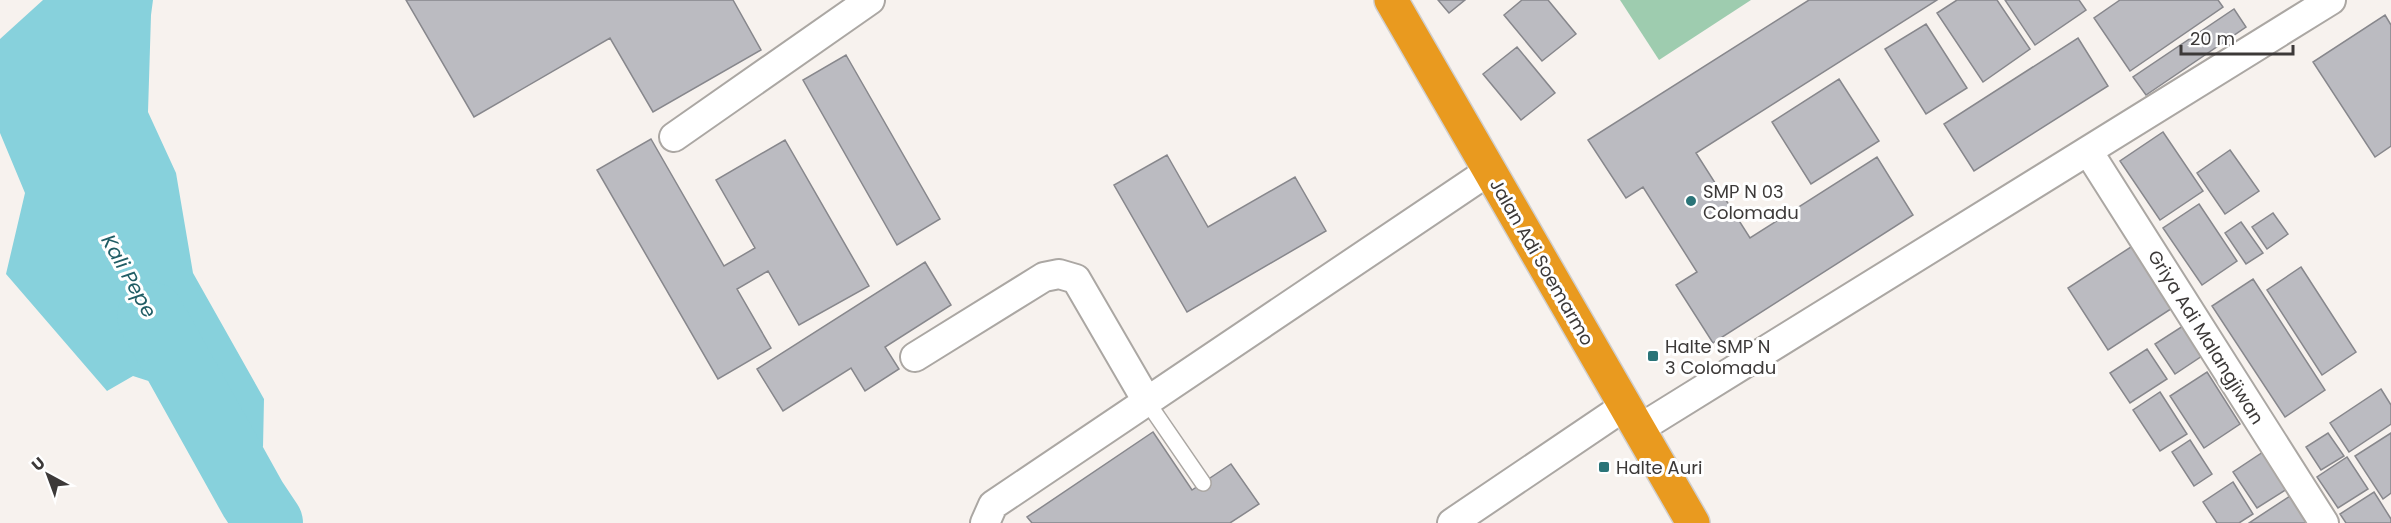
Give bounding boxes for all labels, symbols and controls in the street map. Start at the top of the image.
scale bar [2181,18,2294,56]
text: 20 m [2190,26,2235,51]
street label: Jalan Adi Soemarmo [1484,174,1600,350]
place label: SMP N 03 Colomadu [1703,179,1799,225]
marker: SMP N 03 Colomadu [1684,194,1698,208]
water label: Kali Pepe [95,229,163,323]
street label: Griya Adi Malangjiwan [2142,245,2270,429]
place label: Halte SMP N 3 Colomadu [1665,334,1776,380]
marker: Halte SMP N 3 Colomadu [1646,349,1660,363]
north arrow [18,445,78,505]
text: U [27,452,50,476]
place label: Halte Auri [1616,455,1702,480]
marker: Halte Auri [1597,460,1611,474]

